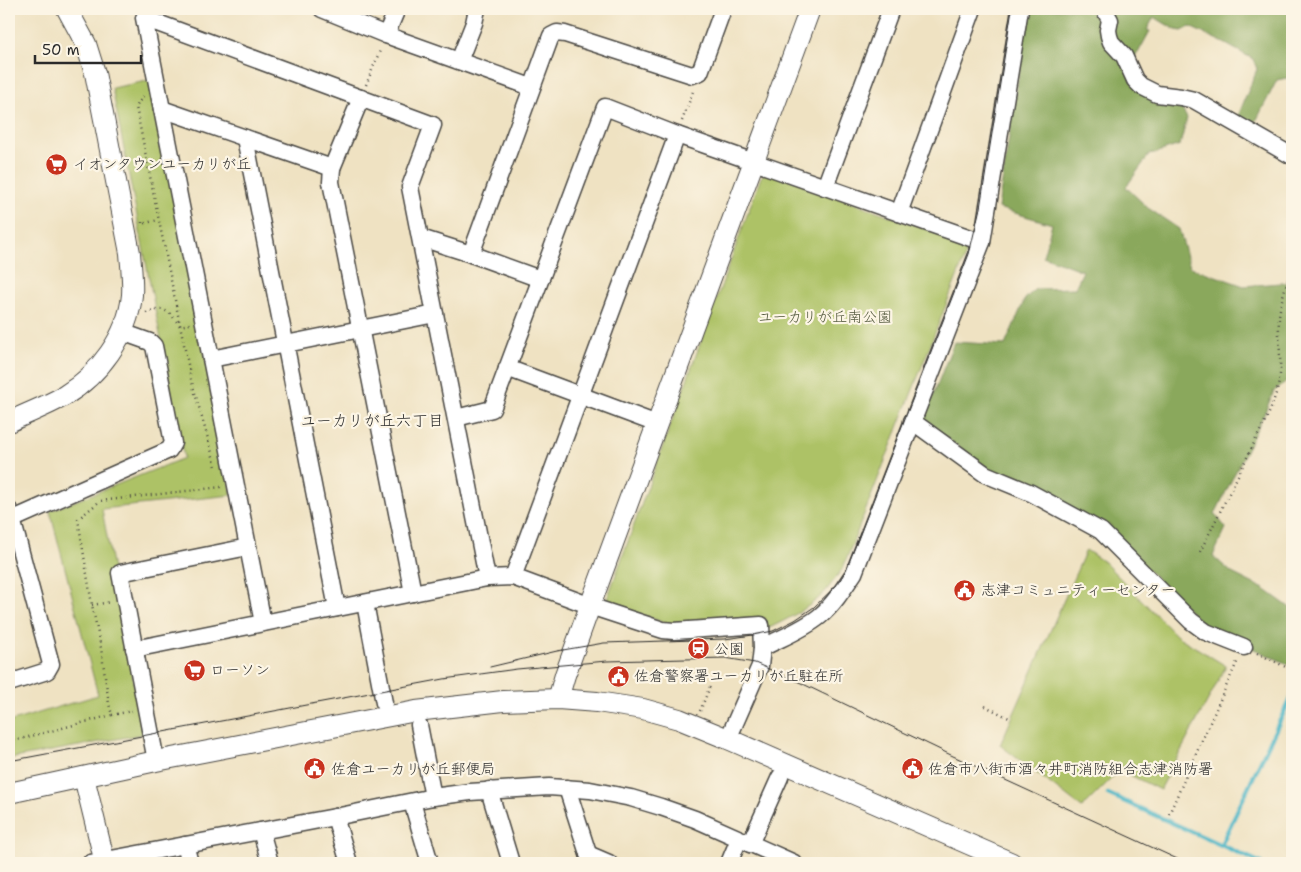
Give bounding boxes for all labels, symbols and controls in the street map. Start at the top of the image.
scale bar [35,32,141,64]
text: 50 m [42,40,80,60]
supermarket icon: イオンタウンユーカリが丘 [45,152,69,176]
place label: イオンタウンユーカリが丘 [73,154,251,174]
park label: ユーカリが丘南公園 [758,307,892,327]
district label: ユーカリが丘六丁目 [300,410,444,431]
public building icon: 志津コミュニティーセンター [953,578,977,602]
place label: 志津コミュニティーセンター [981,580,1175,600]
station icon: 公園 [686,637,710,661]
place label: 公園 [714,639,744,659]
supermarket icon: ローソン [182,658,206,682]
place label: ローソン [210,660,270,680]
public building icon: 佐倉警察署ユーカリが丘駐在所 [606,664,630,688]
place label: 佐倉警察署ユーカリが丘駐在所 [634,666,843,686]
public building icon: 佐倉ユーカリが丘郵便局 [303,757,327,781]
public building icon: 佐倉市八街市酒々井町消防組合志津消防署 [900,757,924,781]
place label: 佐倉ユーカリが丘郵便局 [331,759,495,779]
place label: 佐倉市八街市酒々井町消防組合志津消防署 [928,759,1213,779]

